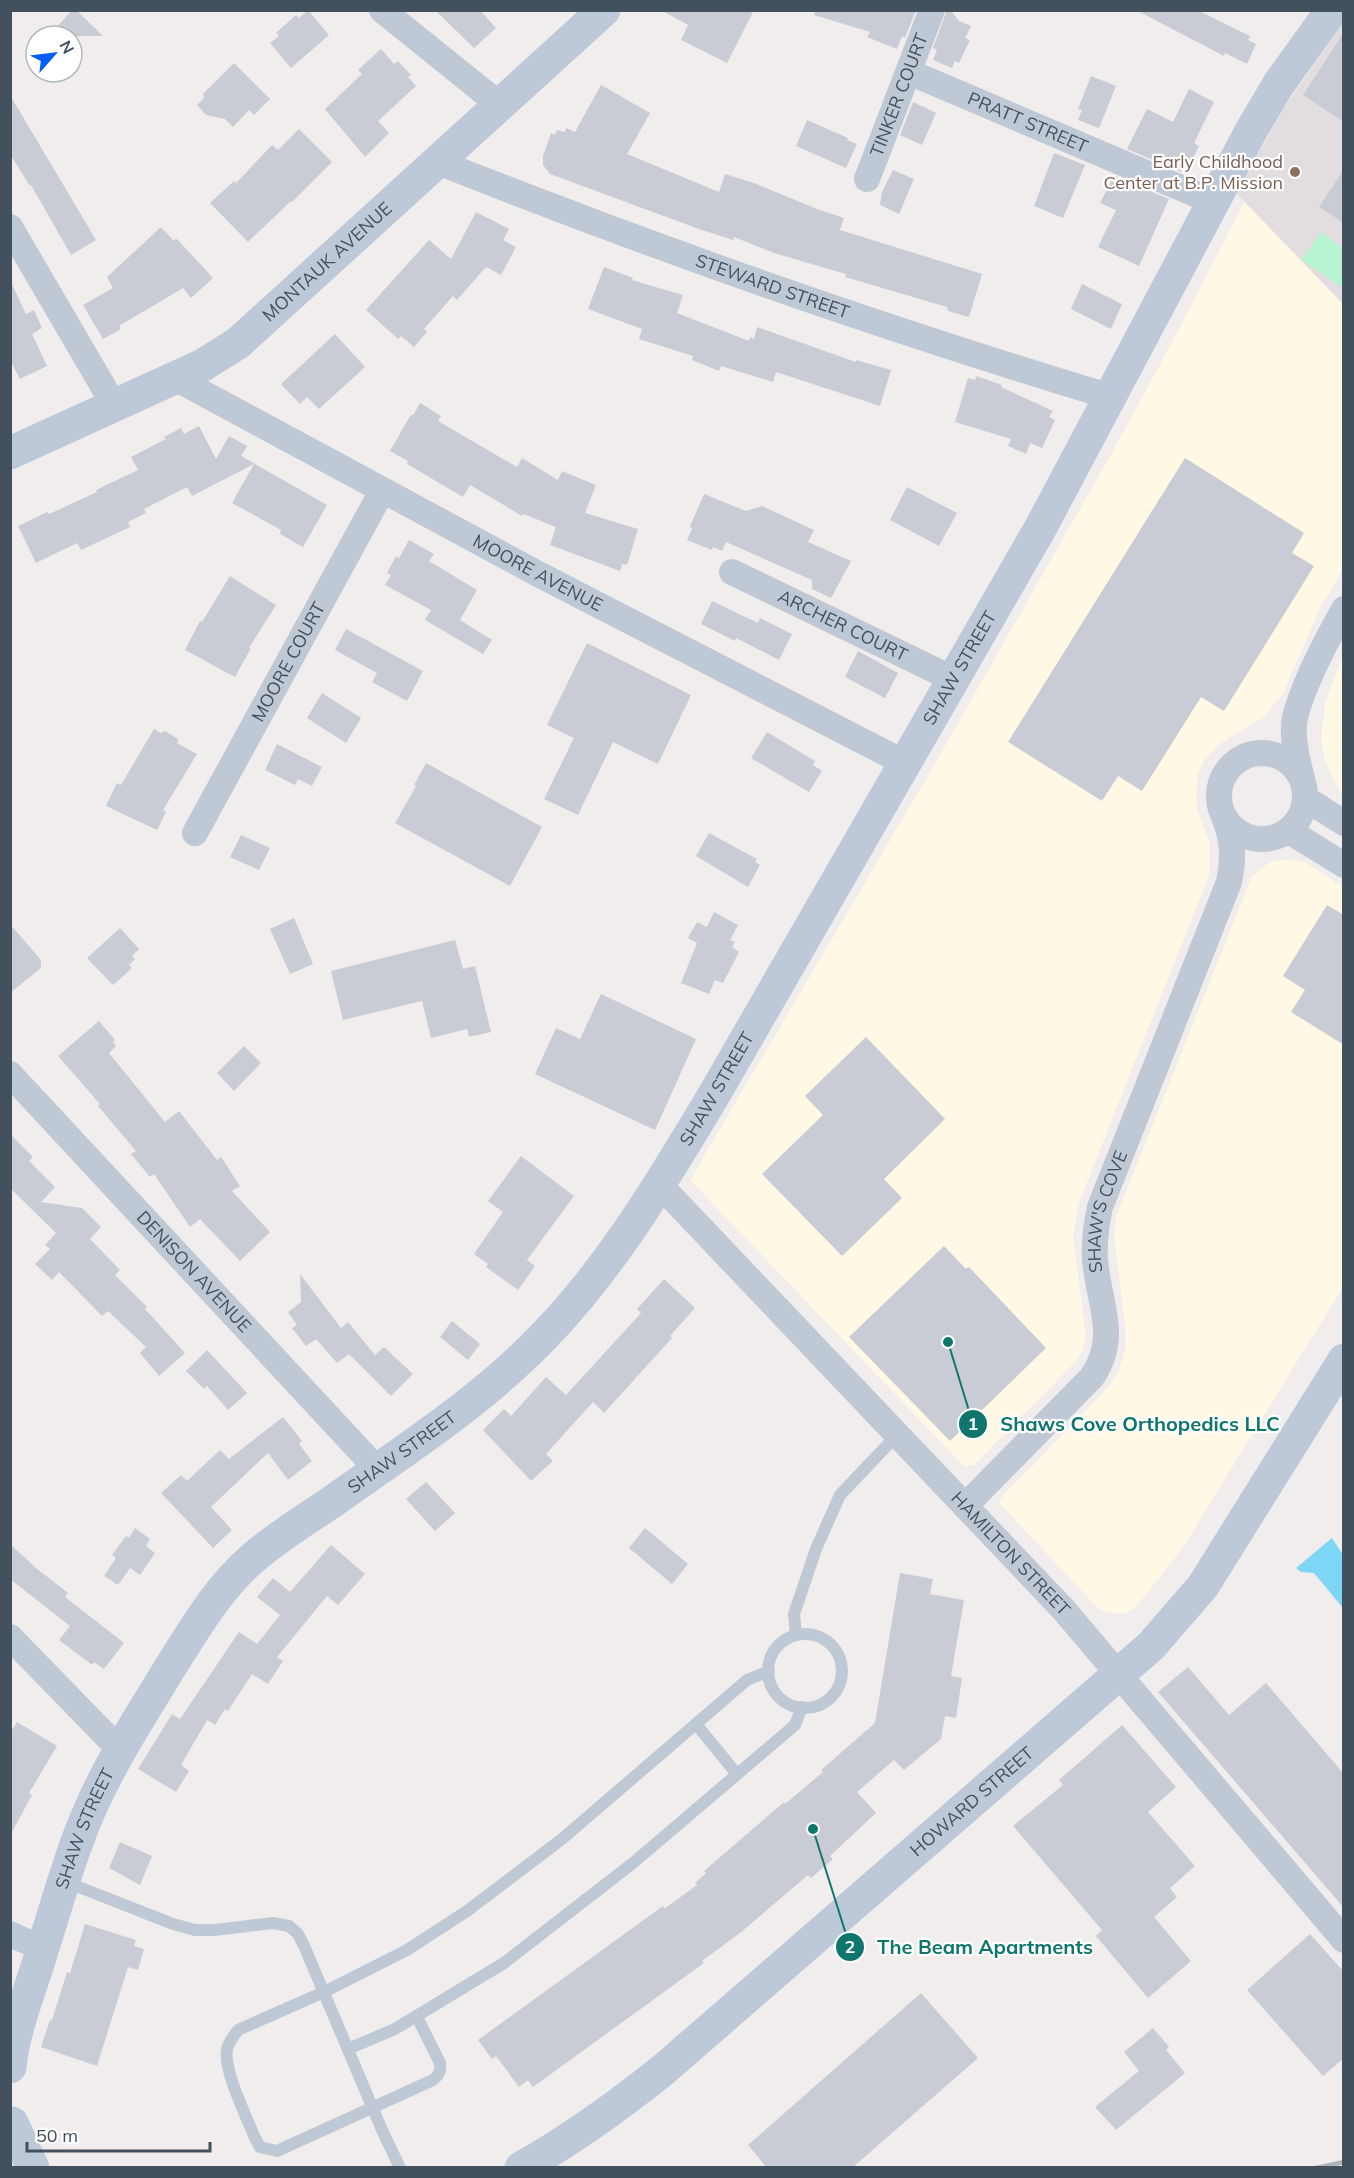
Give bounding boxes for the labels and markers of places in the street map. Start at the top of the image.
place label: Early Childhood Center at B.P. Mission [1103,150,1283,194]
marker: Early Childhood Center at B.P. Mission [1288,165,1302,179]
callout: Shaws Cove Orthopedics LLC [958,1405,1291,1443]
callout: The Beam Apartments [835,1928,1105,1966]

